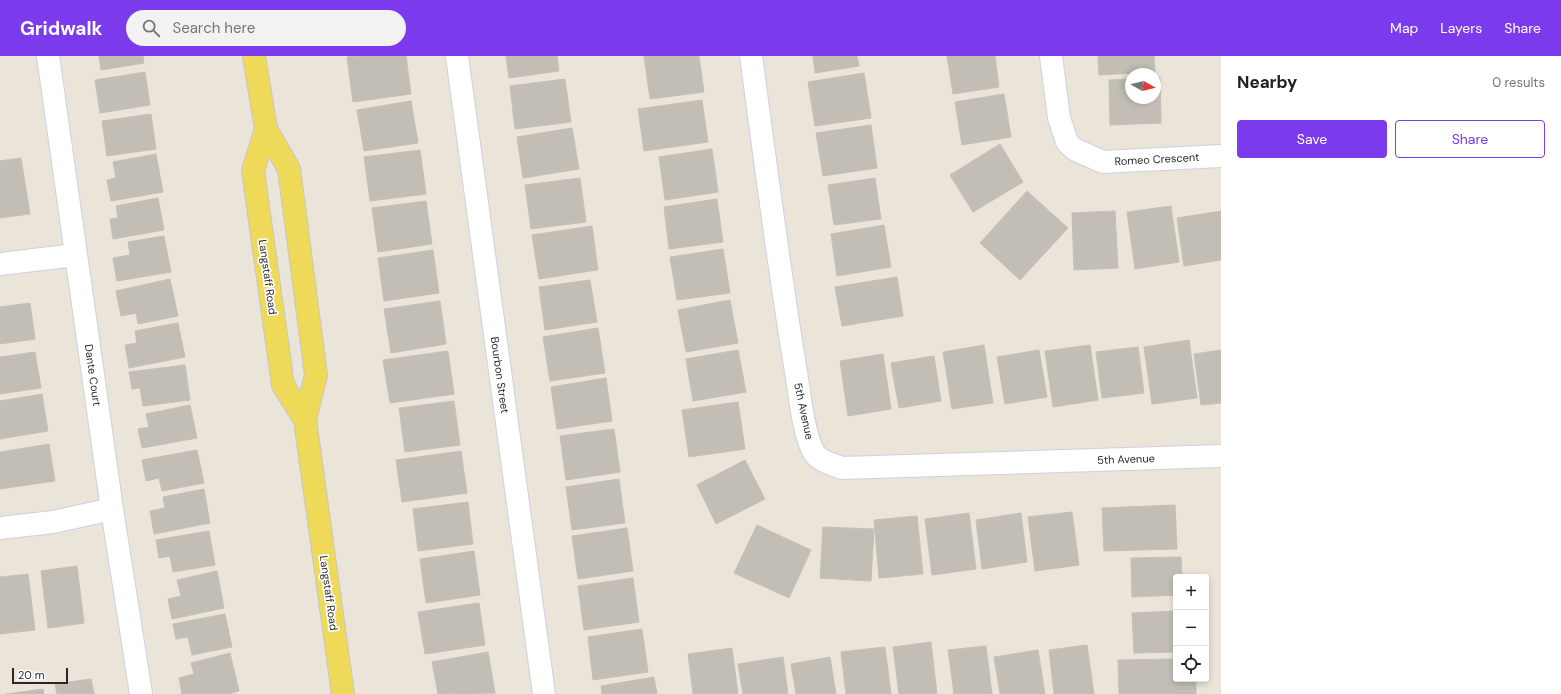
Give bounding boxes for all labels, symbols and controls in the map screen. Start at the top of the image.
search box [126,10,406,46]
text: Gridwalk [20,16,102,41]
icon: search [140,17,162,39]
text: Search here [172,18,255,38]
text: Map [1390,19,1418,37]
text: Layers [1440,19,1482,37]
text: Share [1504,19,1541,37]
north arrow [1125,68,1161,104]
text: Nearby [1237,71,1297,93]
text: 0 results [1492,74,1545,91]
button: Save [1237,120,1387,158]
button: Share [1395,120,1545,158]
street label: Romeo Crescent [1114,150,1200,168]
street label: Langstaff Road [256,238,280,316]
street label: Bourbon Street [488,336,512,414]
street label: Dante Court [82,343,104,407]
street label: 5th Avenue [791,381,817,441]
street label: 5th Avenue [1097,451,1155,467]
street label: Langstaff Road [317,554,341,632]
map controls [1173,574,1209,682]
button: + [1173,574,1209,610]
button: − [1173,610,1209,646]
button: locate [1173,646,1209,682]
scale bar [12,666,68,685]
text: 20 m [18,668,44,682]

